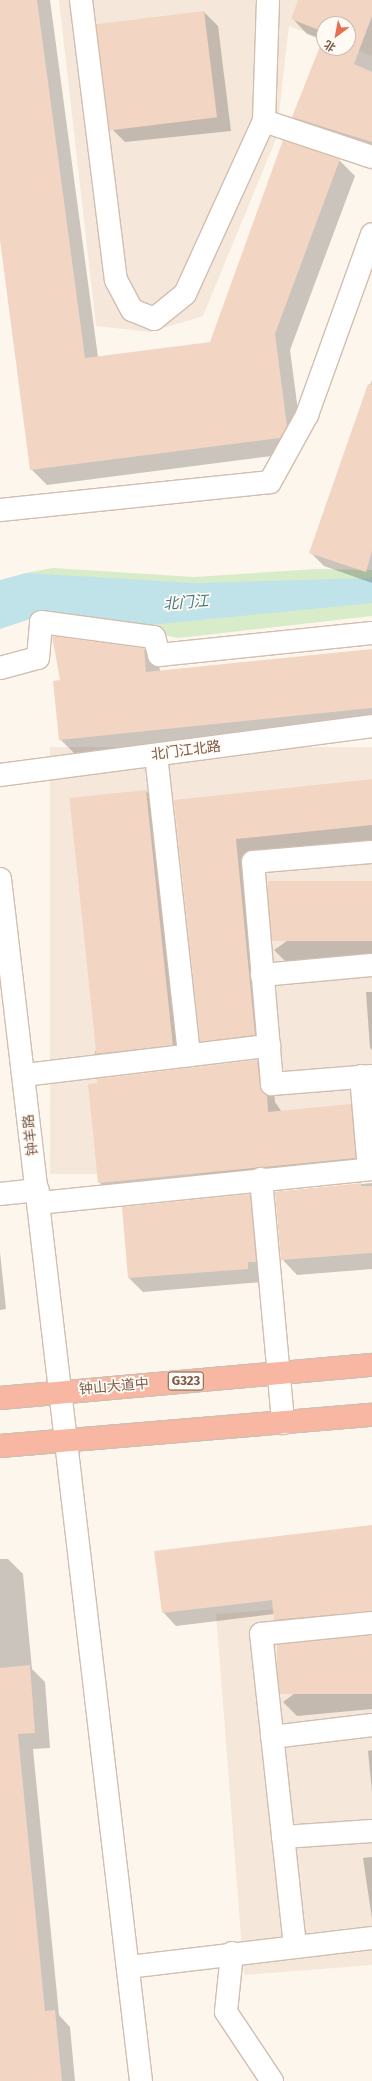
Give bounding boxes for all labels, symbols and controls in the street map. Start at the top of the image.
north arrow [316,16,356,56]
text: 北 [322,37,338,54]
water label: 北门江 [163,592,209,614]
street label: 北门江北路 [150,738,222,764]
street label: 钟羊路 [20,1113,42,1157]
road number: G323 [167,1370,205,1392]
street label: 钟山大道中 [78,1376,150,1398]

